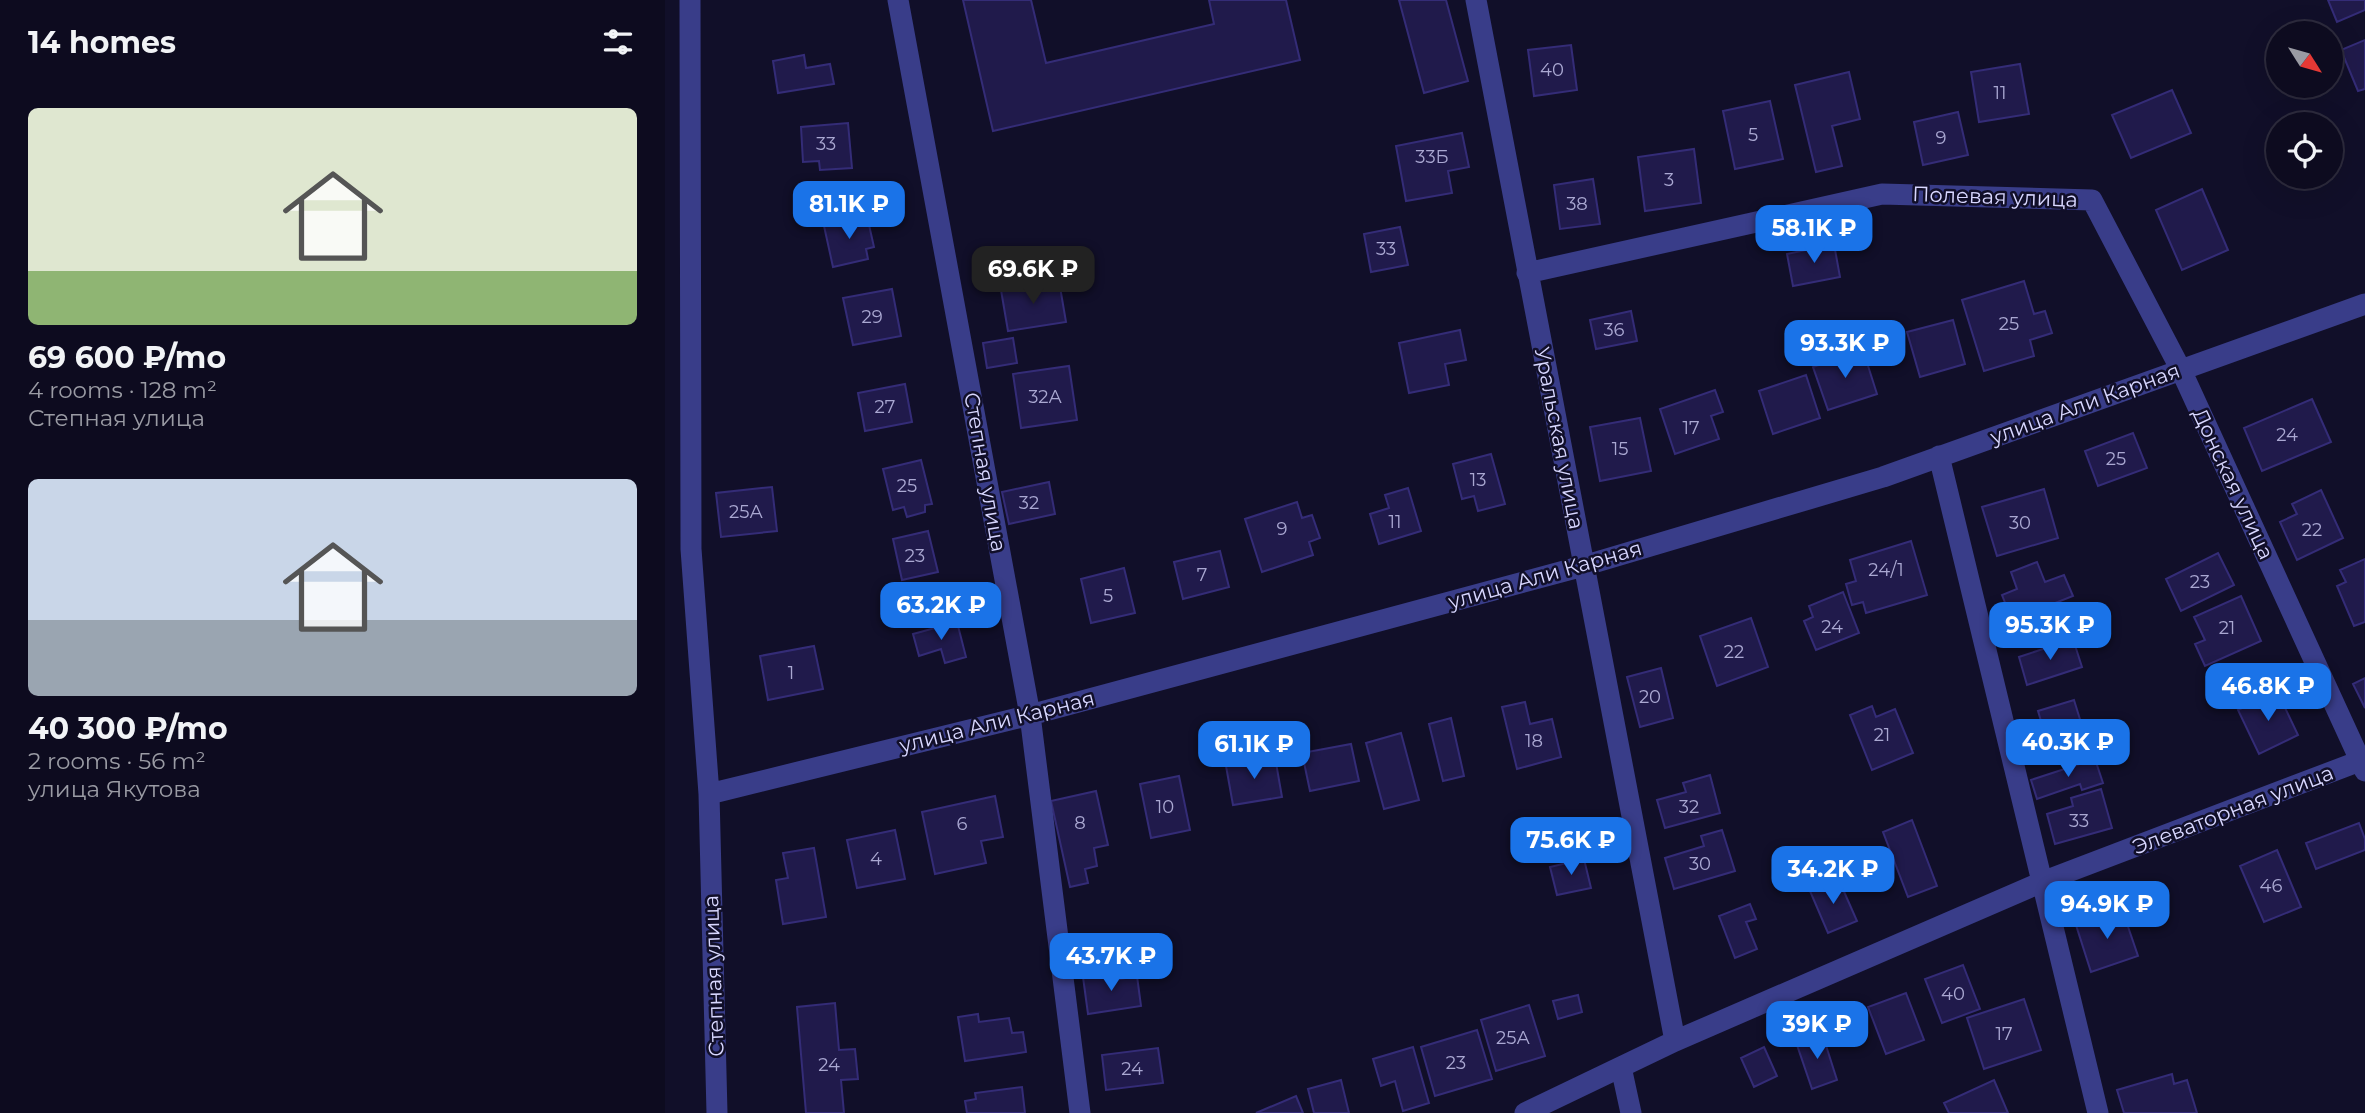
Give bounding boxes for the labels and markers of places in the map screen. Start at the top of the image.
pin: 81.1K ₽ [784,182,914,241]
pin: 58.1K ₽ [1749,205,1879,265]
pin: 69.6K ₽ [968,246,1098,306]
pin: 93.3K ₽ [1780,320,1910,380]
pin: 63.2K ₽ [876,582,1006,642]
pin: 95.3K ₽ [1985,602,2115,662]
pin: 46.8K ₽ [2203,664,2333,723]
pin: 40.3K ₽ [2003,720,2133,779]
pin: 61.1K ₽ [1189,722,1319,781]
pin: 75.6K ₽ [1506,818,1636,877]
pin: 34.2K ₽ [1768,846,1898,906]
pin: 94.9K ₽ [2042,881,2172,941]
pin: 43.7K ₽ [1046,934,1176,993]
pin: 39K ₽ [1768,1002,1866,1061]

